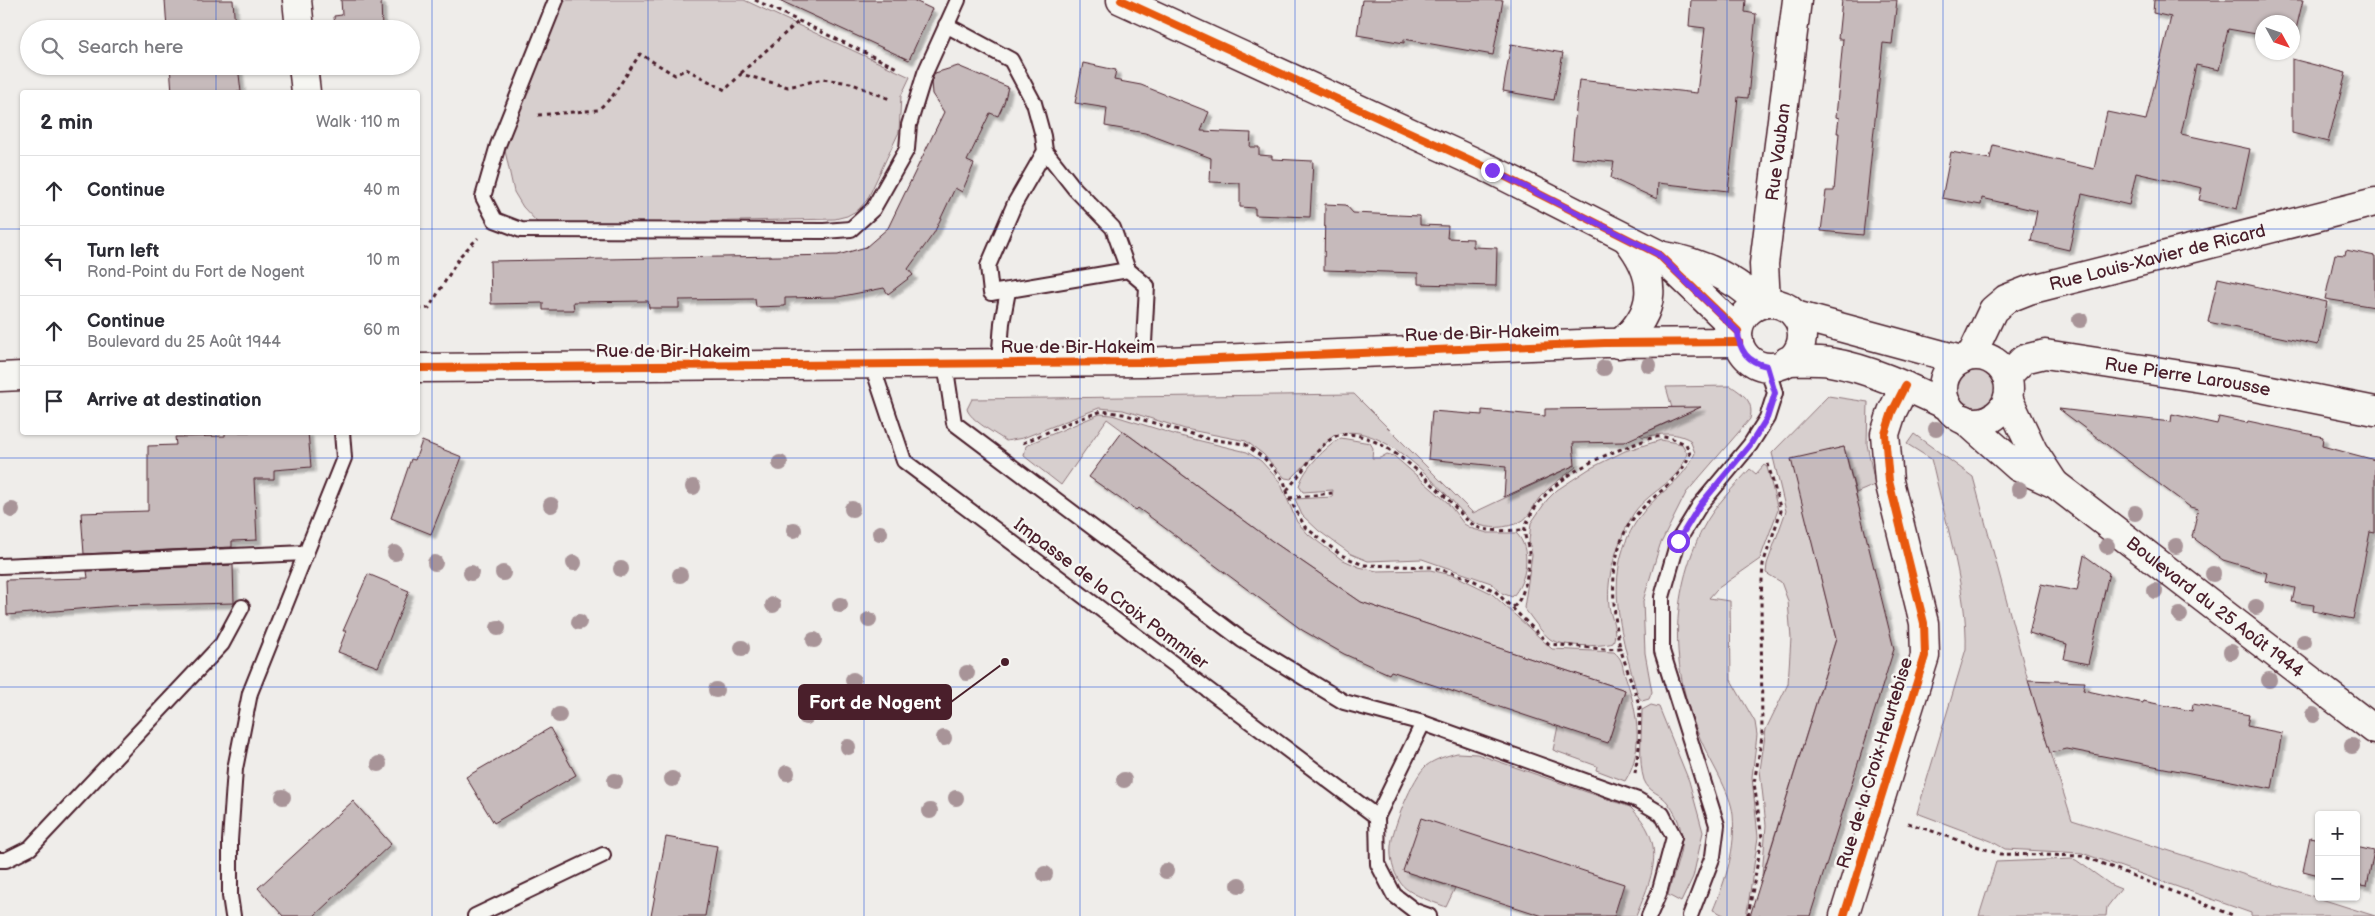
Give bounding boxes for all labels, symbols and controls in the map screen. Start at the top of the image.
north arrow [2255,15,2300,60]
search box [20,20,420,75]
icon: search [38,34,66,62]
text: Search here [78,36,183,59]
street label: Rue Vauban [1761,102,1795,202]
text: 2 min [40,110,93,135]
text: Walk · 110 m [316,113,400,132]
route end [1481,159,1504,182]
icon: ahead [40,177,68,205]
text: Continue [87,179,165,202]
text: 40 m [363,181,400,200]
street label: Rue Louis-Xavier de Ricard [2047,220,2268,295]
text: Turn left [87,240,159,263]
icon: left [40,247,68,275]
text: 10 m [367,251,400,270]
text: Rond-Point du Fort de Nogent [87,263,305,282]
text: Continue [87,310,165,333]
icon: ahead [40,317,68,345]
street label: Rue de Bir-Hakeim [1404,320,1560,346]
text: 60 m [363,321,400,340]
text: Boulevard du 25 Août 1944 [87,333,281,352]
street label: Rue de Bir-Hakeim [1001,337,1155,358]
street label: Rue de Bir-Hakeim [596,341,750,362]
street label: Rue Pierre Larousse [2103,353,2273,400]
icon: arrive [40,387,68,415]
text: Arrive at destination [87,389,262,412]
street label: Impasse de la Croix Pommier [1010,514,1213,674]
route start [1667,530,1690,553]
street label: Boulevard du 25 Août 1944 [2122,532,2308,682]
street label: Rue de la Croix Heurtebise [1833,654,1917,871]
callout: Fort de Nogent [799,685,951,719]
text: Fort de Nogent [809,692,942,715]
map controls [2315,811,2360,901]
button: + [2315,811,2360,856]
button: − [2315,856,2360,901]

